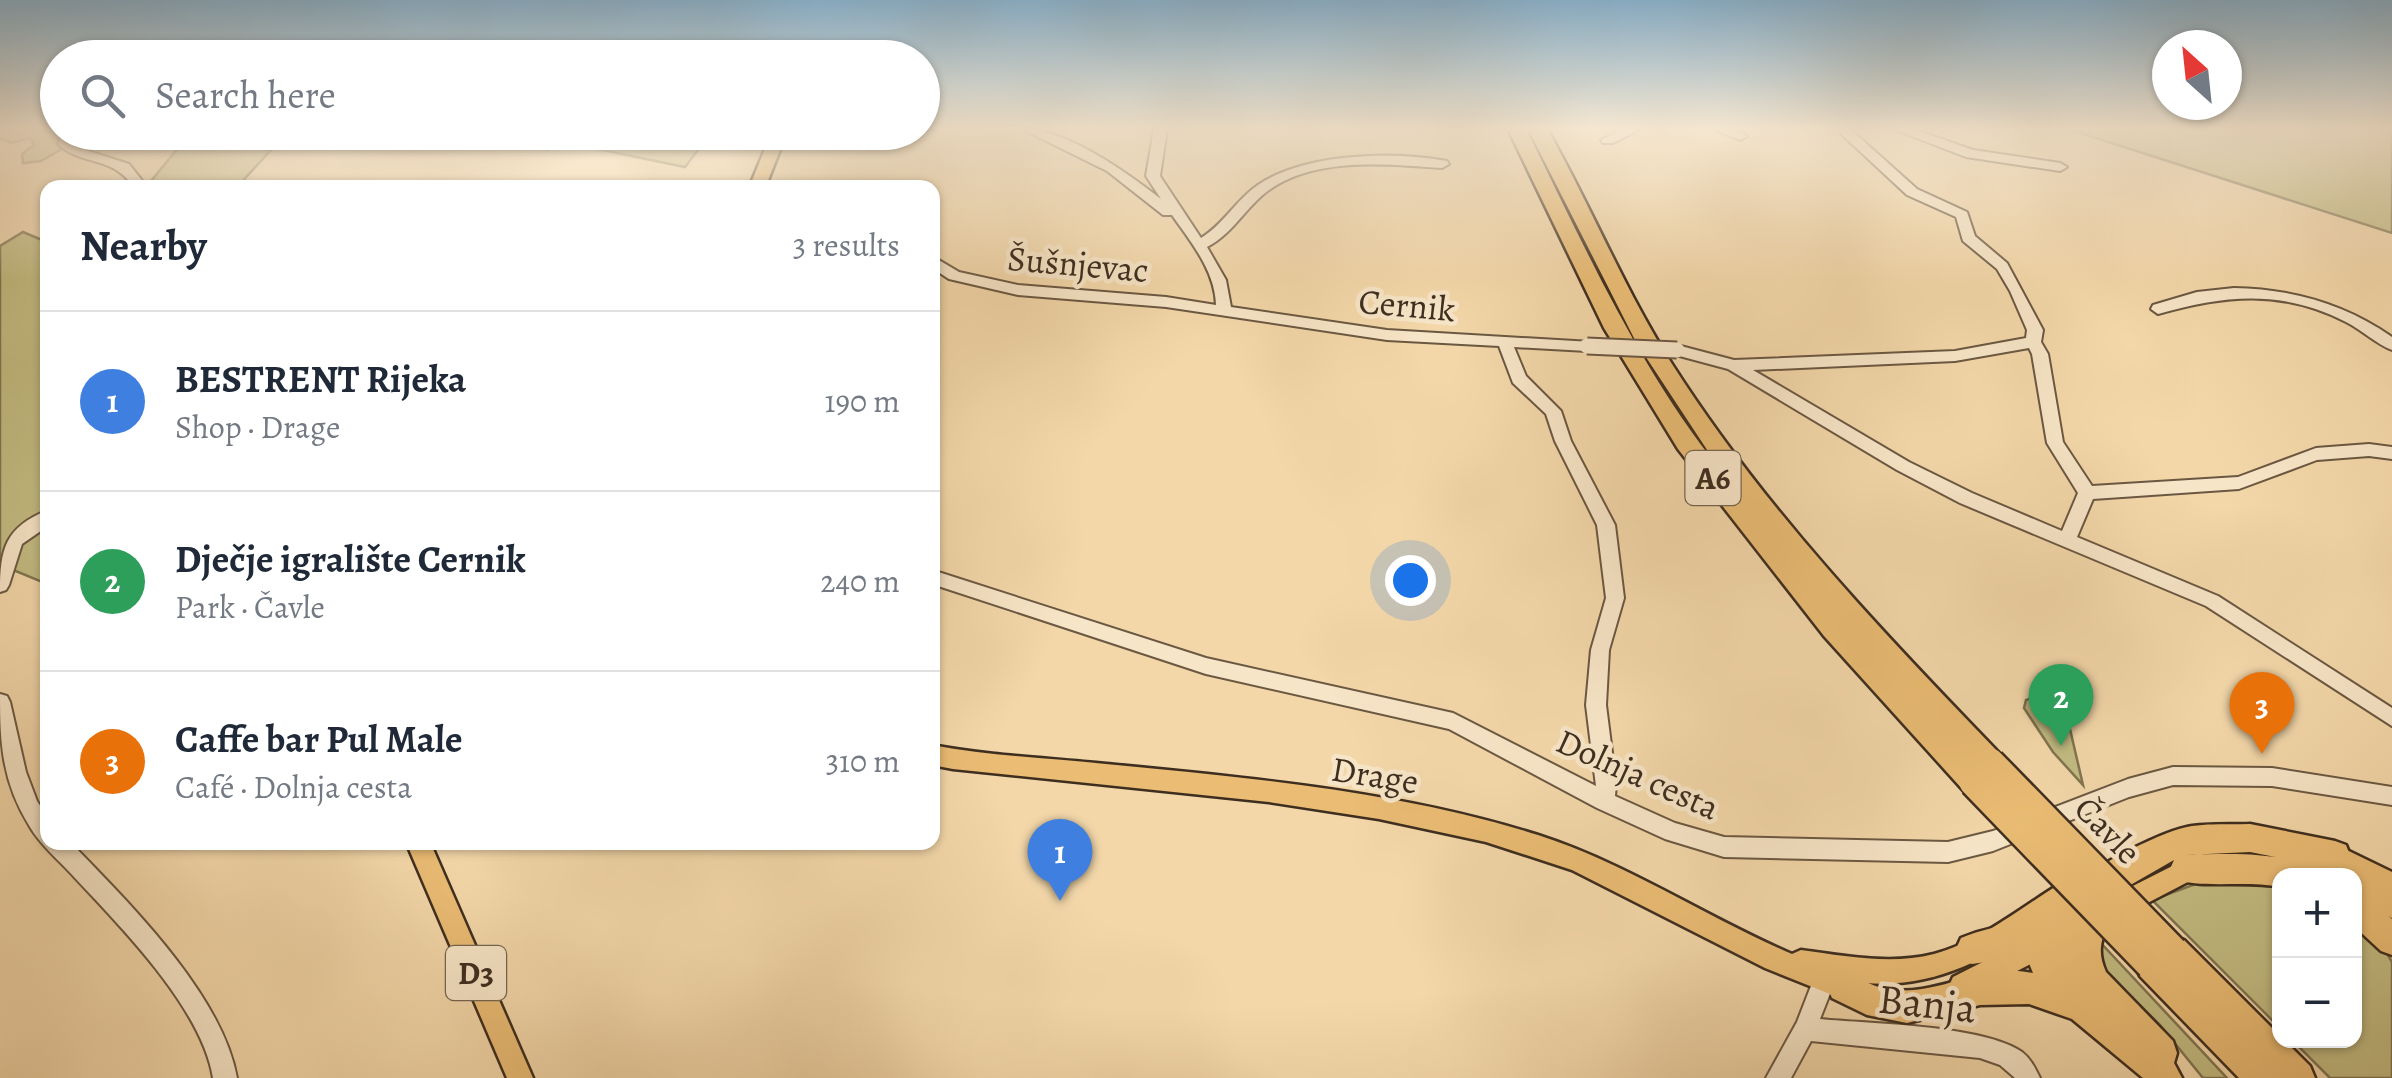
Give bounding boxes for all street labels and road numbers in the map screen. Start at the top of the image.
street label: Šušnjevac [1006,234,1150,294]
street label: Cernik [1357,277,1457,333]
road number: A6 [1686,451,1740,505]
street label: Dolnja cesta [1549,717,1728,832]
street label: Drage [1328,744,1422,806]
street label: Čavle [2064,786,2152,874]
road number: D3 [446,946,506,1000]
street label: Banja [1875,970,1979,1036]

